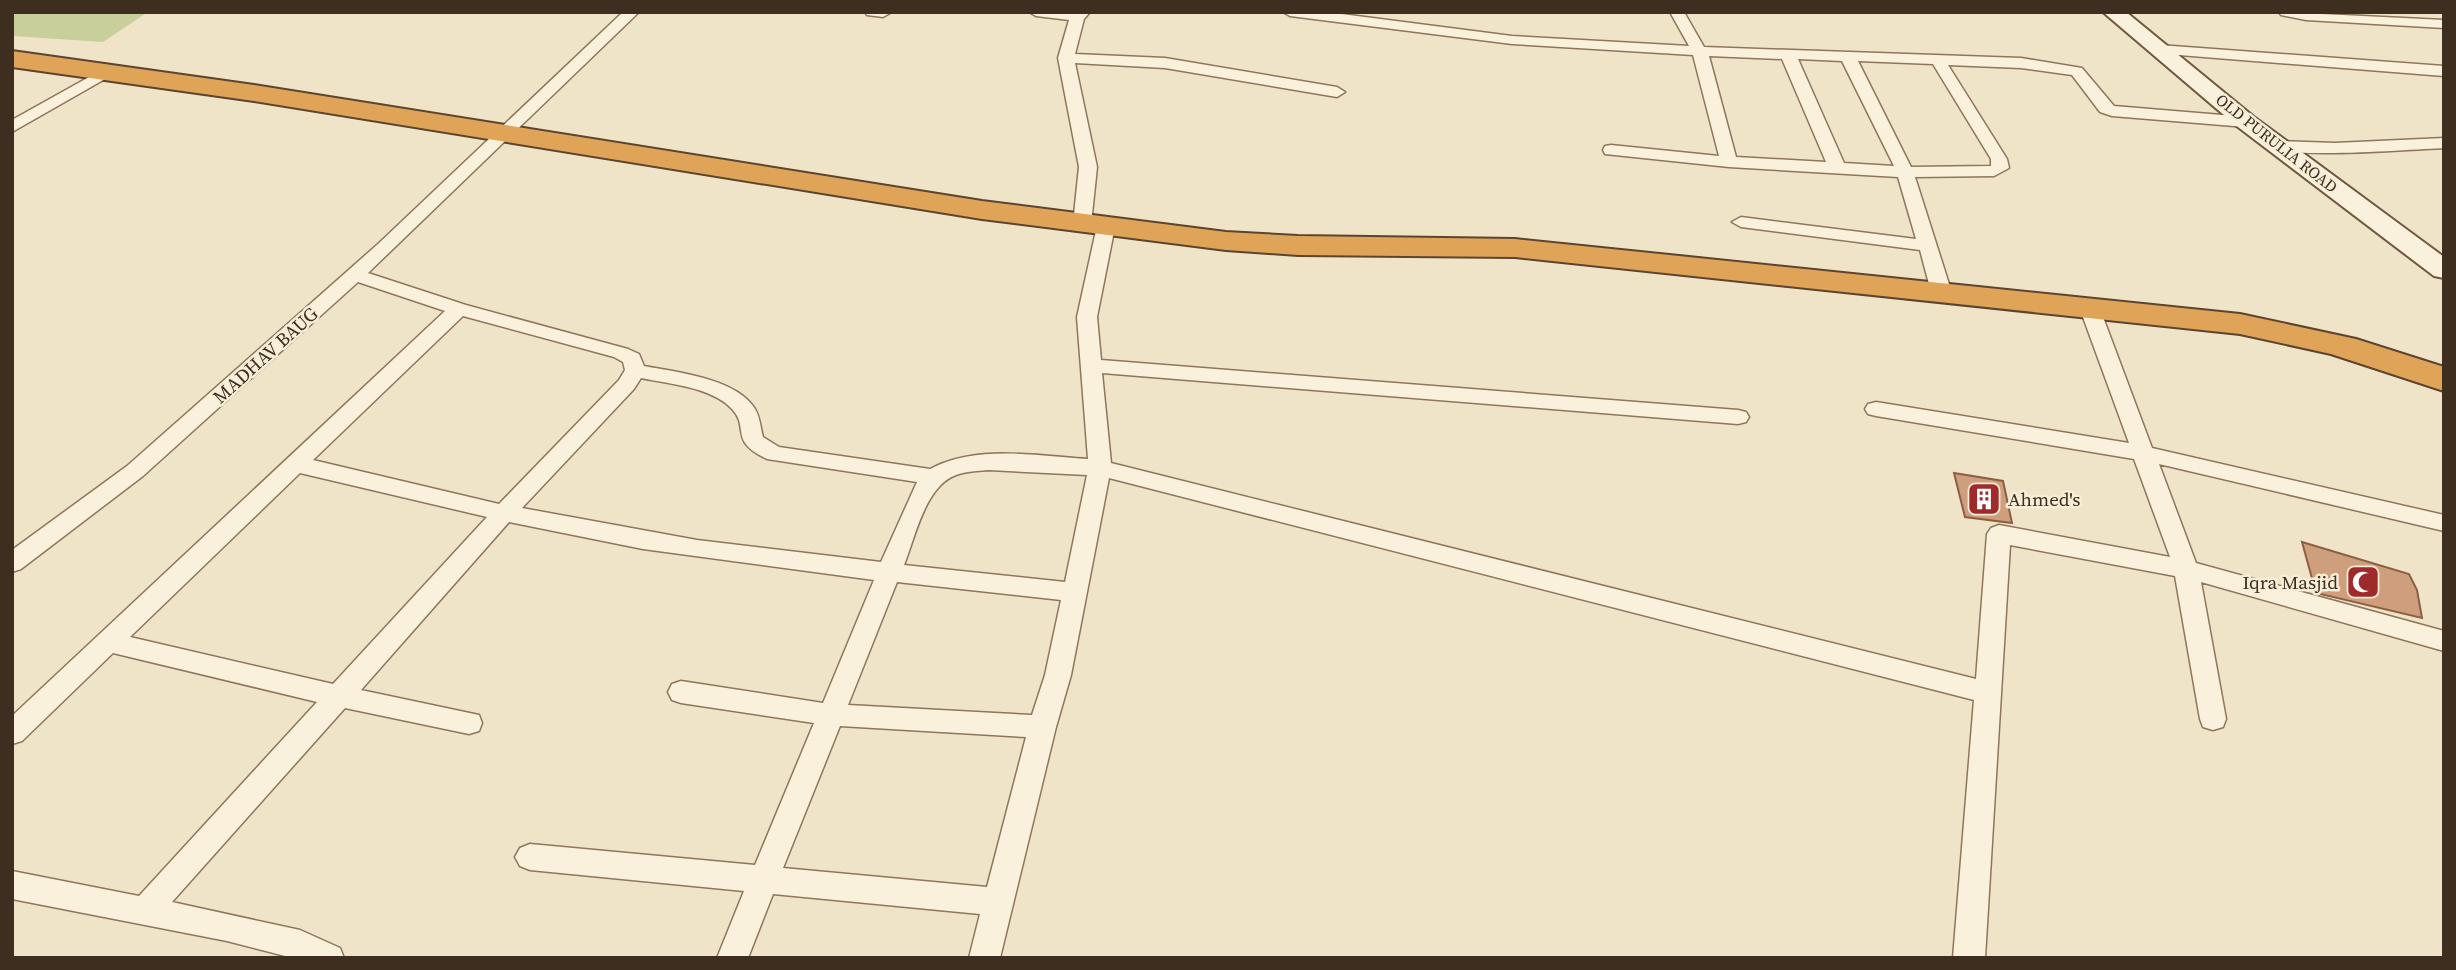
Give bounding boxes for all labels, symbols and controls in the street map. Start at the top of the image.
street label: OLD PURULIA ROAD [2212,88,2342,198]
street label: MADHAV BAUG [207,301,323,409]
building icon: Ahmed's [1965,480,2003,518]
place label: Ahmed's [2008,486,2080,512]
mosque icon: Iqra Masjid [2344,563,2382,601]
place label: Iqra Masjid [2242,569,2338,595]

